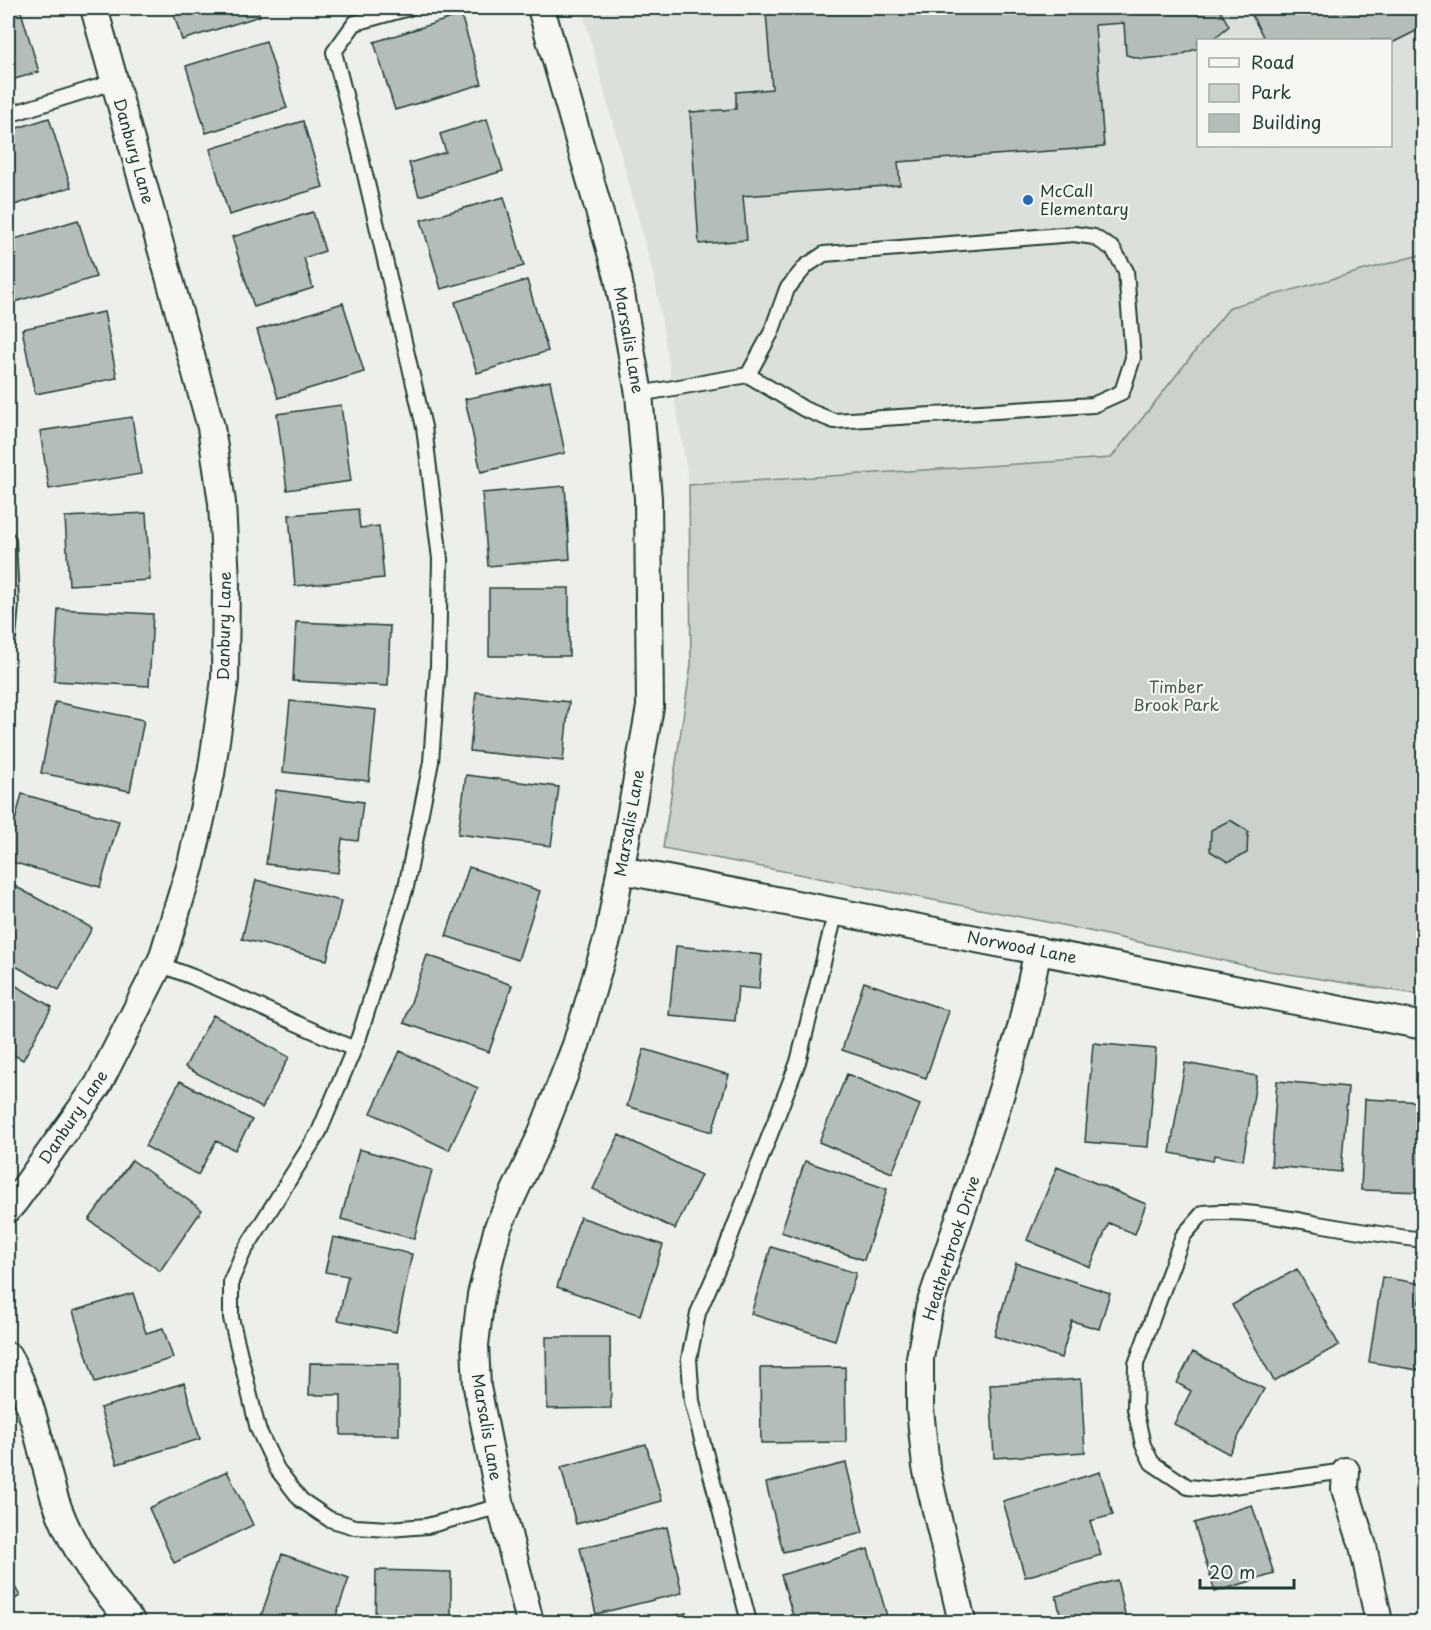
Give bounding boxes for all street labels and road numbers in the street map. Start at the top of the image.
street label: Danbury Lane [108,95,162,206]
street label: Marsalis Lane [609,284,651,395]
street label: Danbury Lane [210,571,236,681]
street label: Marsalis Lane [607,767,649,878]
street label: Norwood Lane [965,924,1079,968]
street label: Danbury Lane [32,1064,113,1168]
street label: Heatherbrook Drive [915,1172,985,1323]
street label: Marsalis Lane [467,1371,509,1482]

